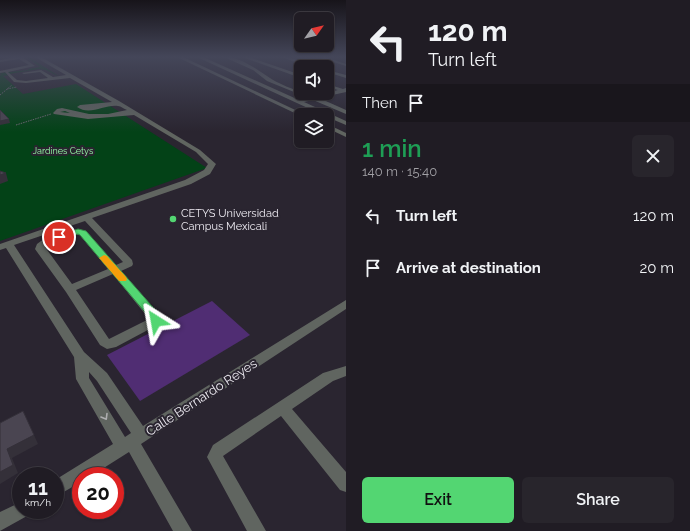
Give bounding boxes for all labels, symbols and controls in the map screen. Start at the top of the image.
north arrow [294,12,334,52]
map controls [294,12,334,148]
text: 120 m [428,15,508,48]
icon: left [362,16,414,68]
text: Turn left [428,49,497,70]
button: sound [294,60,334,100]
icon: arrive [405,92,427,114]
text: Then [362,94,397,112]
button: layers [294,108,334,148]
text: 1 min [362,134,422,163]
button: close [632,135,674,177]
park label: Jardines Cetys [33,146,94,156]
text: 140 m · 15:40 [362,164,437,179]
icon: left [362,205,384,227]
place label: CETYS Universidad Campus Mexicali [181,207,279,233]
text: Turn left [396,207,457,225]
text: 120 m [633,207,674,225]
marker: CETYS Universidad Campus Mexicali [168,214,178,224]
pin [42,220,76,254]
icon: arrive [48,226,70,248]
icon: arrive [362,257,384,279]
text: Arrive at destination [396,259,541,277]
text: 20 m [639,259,674,277]
position arrow [135,300,177,342]
street label: Calle Bernardo Reyes [143,356,260,439]
one-way arrow [100,413,107,420]
speed limit sign: 20 [72,467,124,519]
text: 11 [28,476,48,500]
button: Exit [362,477,514,523]
button: Share [522,477,674,523]
text: km/h [25,497,51,508]

